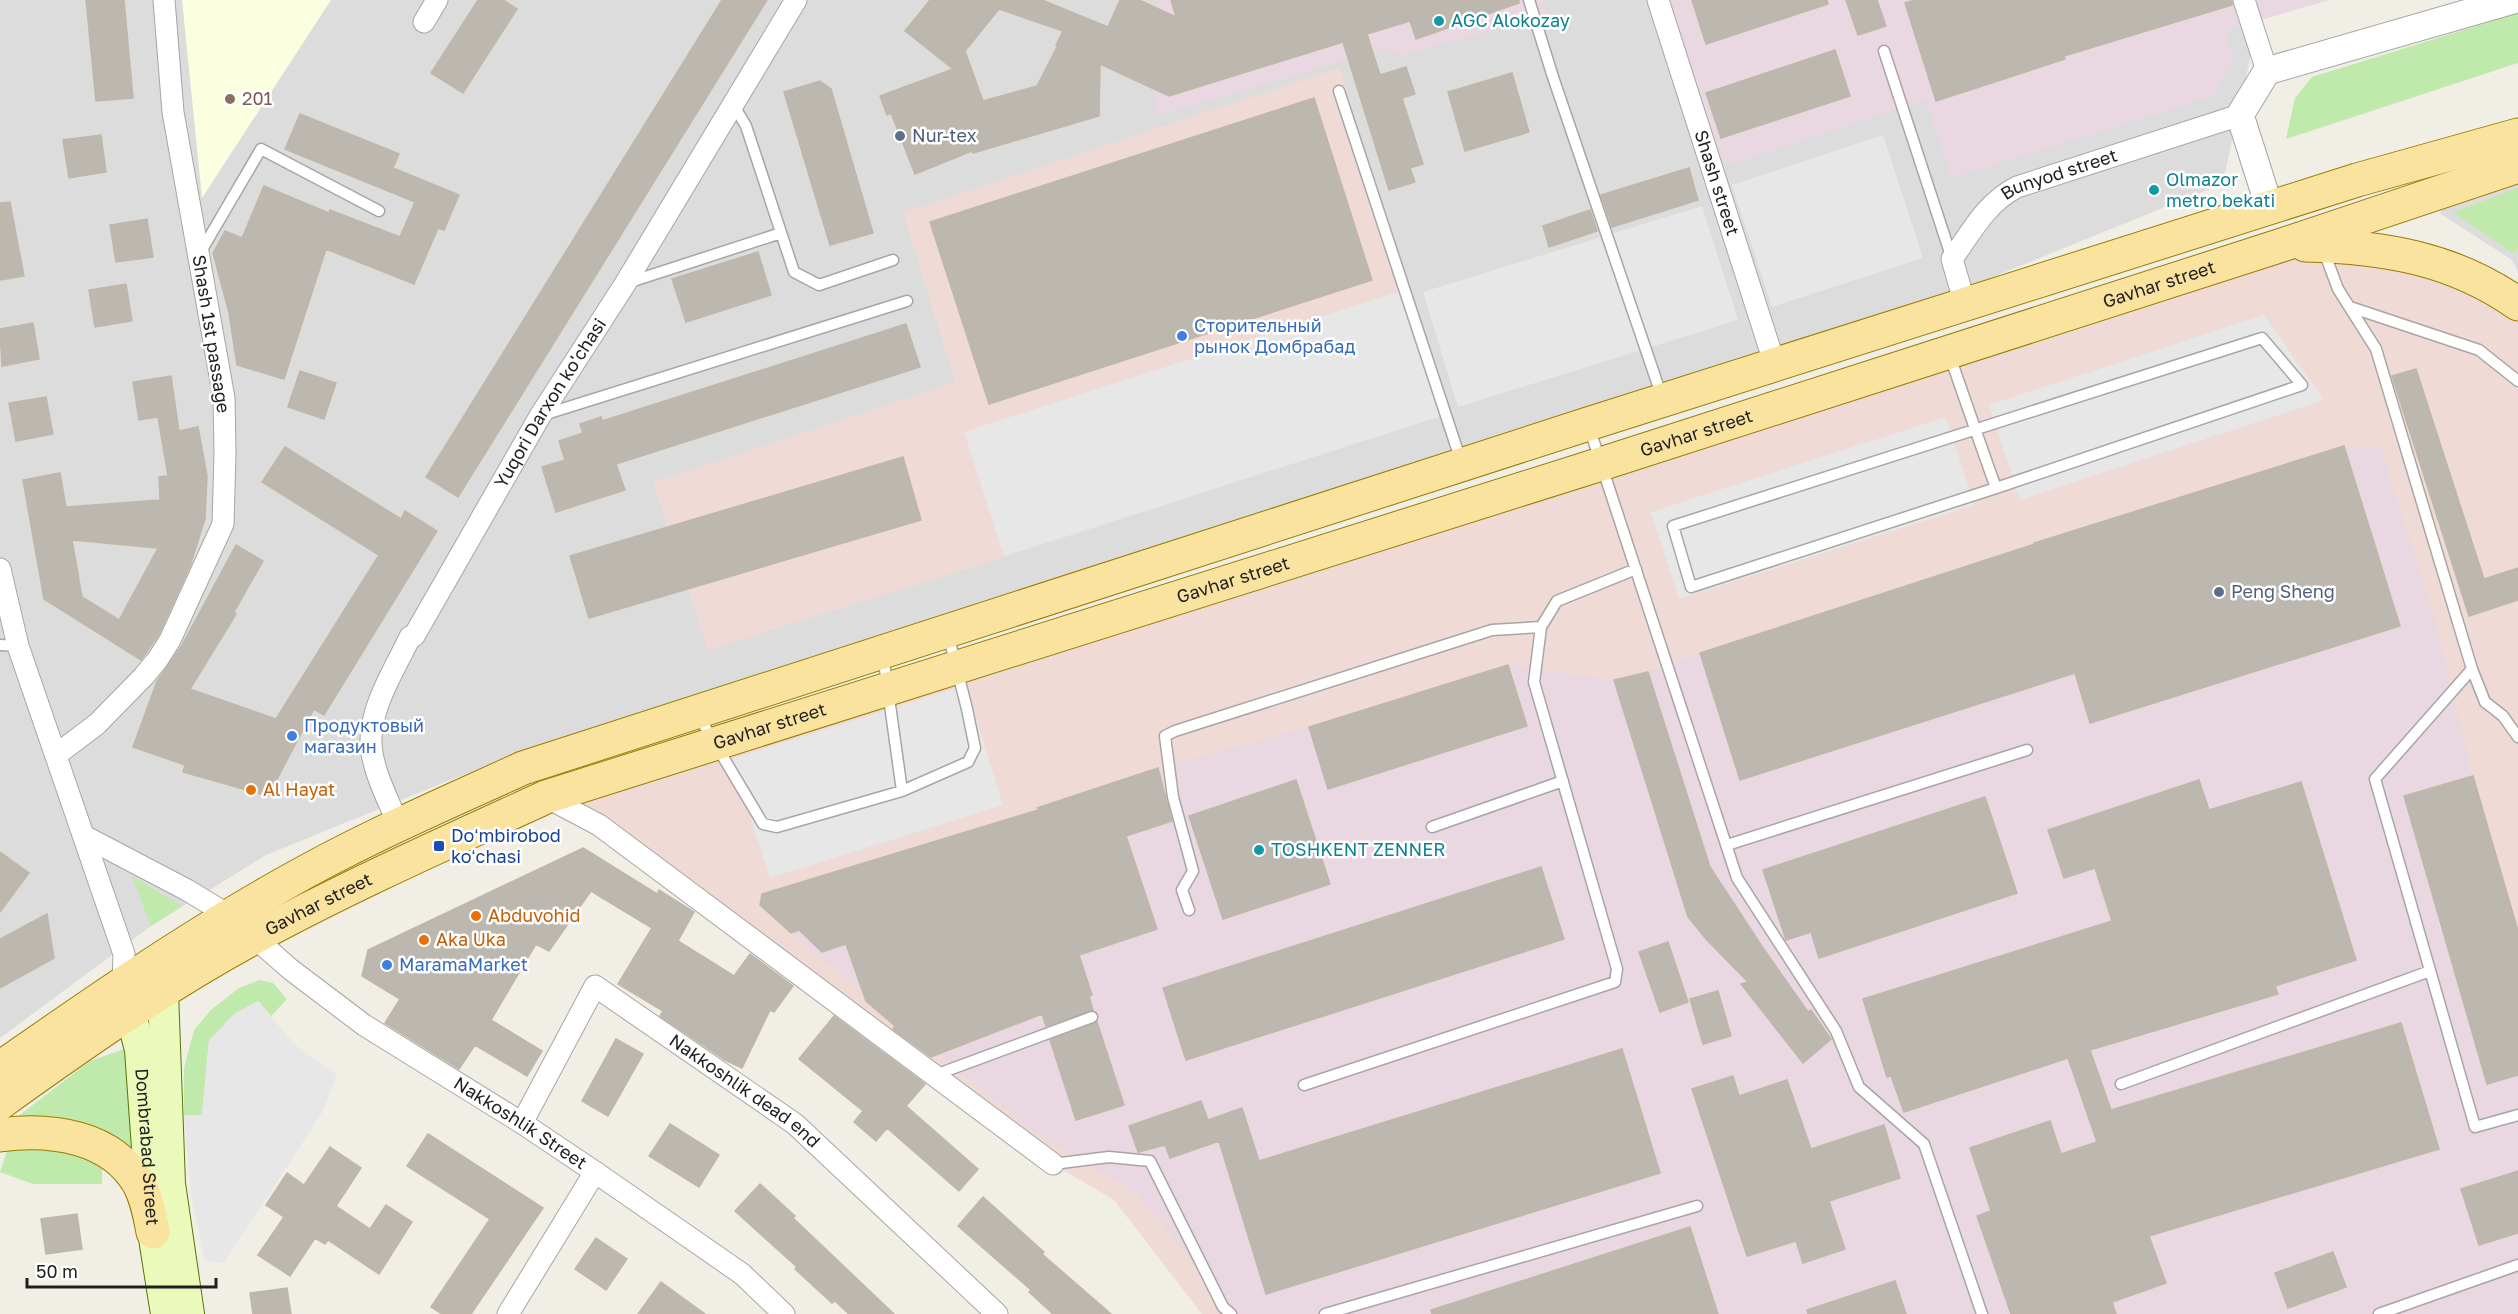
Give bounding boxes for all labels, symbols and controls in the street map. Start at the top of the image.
place label: AGC Alokozay [1451,9,1570,31]
marker: AGC Alokozay [1432,14,1446,28]
place label: 201 [242,87,273,109]
marker: 201 [223,92,237,106]
place label: Nur-tex [912,124,977,146]
street label: Shash street [1690,127,1745,238]
marker: Nur-tex [893,129,907,143]
street label: Bunyod street [1996,143,2120,204]
place label: Olmazor metro bekati [2166,168,2275,211]
marker: Olmazor metro bekati [2147,183,2161,197]
street label: Shаsh 1st passage [189,253,235,415]
street label: Gavhar street [2100,255,2218,312]
street label: Yuqori Darxon ko'chasi [489,314,610,491]
place label: Сторительный рынок Домбрабад [1194,314,1355,357]
marker: Сторительный рынок Домбрабад [1175,329,1189,343]
street label: Gavhar street [1637,404,1755,461]
street label: Gavhar street [1174,551,1292,607]
place label: Peng Sheng [2231,580,2335,602]
marker: Peng Sheng [2212,585,2226,599]
street label: Gavhar street [710,697,828,754]
place label: Продуктовый магазин [304,714,424,757]
marker: Продуктовый магазин [285,729,299,743]
place label: Al Hayat [263,778,335,800]
marker: Al Hayat [244,783,258,797]
place label: Doʻmbirobod koʻchasi [451,824,561,867]
place label: TOSHKENT ZENNER [1271,838,1445,860]
marker: Doʻmbirobod koʻchasi [432,839,446,853]
marker: TOSHKENT ZENNER [1252,843,1266,857]
street label: Gavhar street [261,867,375,940]
place label: Abduvohid [488,904,581,926]
marker: Abduvohid [469,909,483,923]
place label: Aka Uka [436,928,506,950]
marker: Aka Uka [417,933,431,947]
place label: MaramaMarket [399,953,528,975]
marker: MaramaMarket [380,958,394,972]
street label: Nakkoshlik dead end [665,1029,825,1152]
street label: Dombrabad Street [131,1067,165,1226]
street label: Nakkoshlik Street [450,1072,591,1173]
scale bar [27,1251,216,1289]
text: 50 m [36,1260,78,1282]

